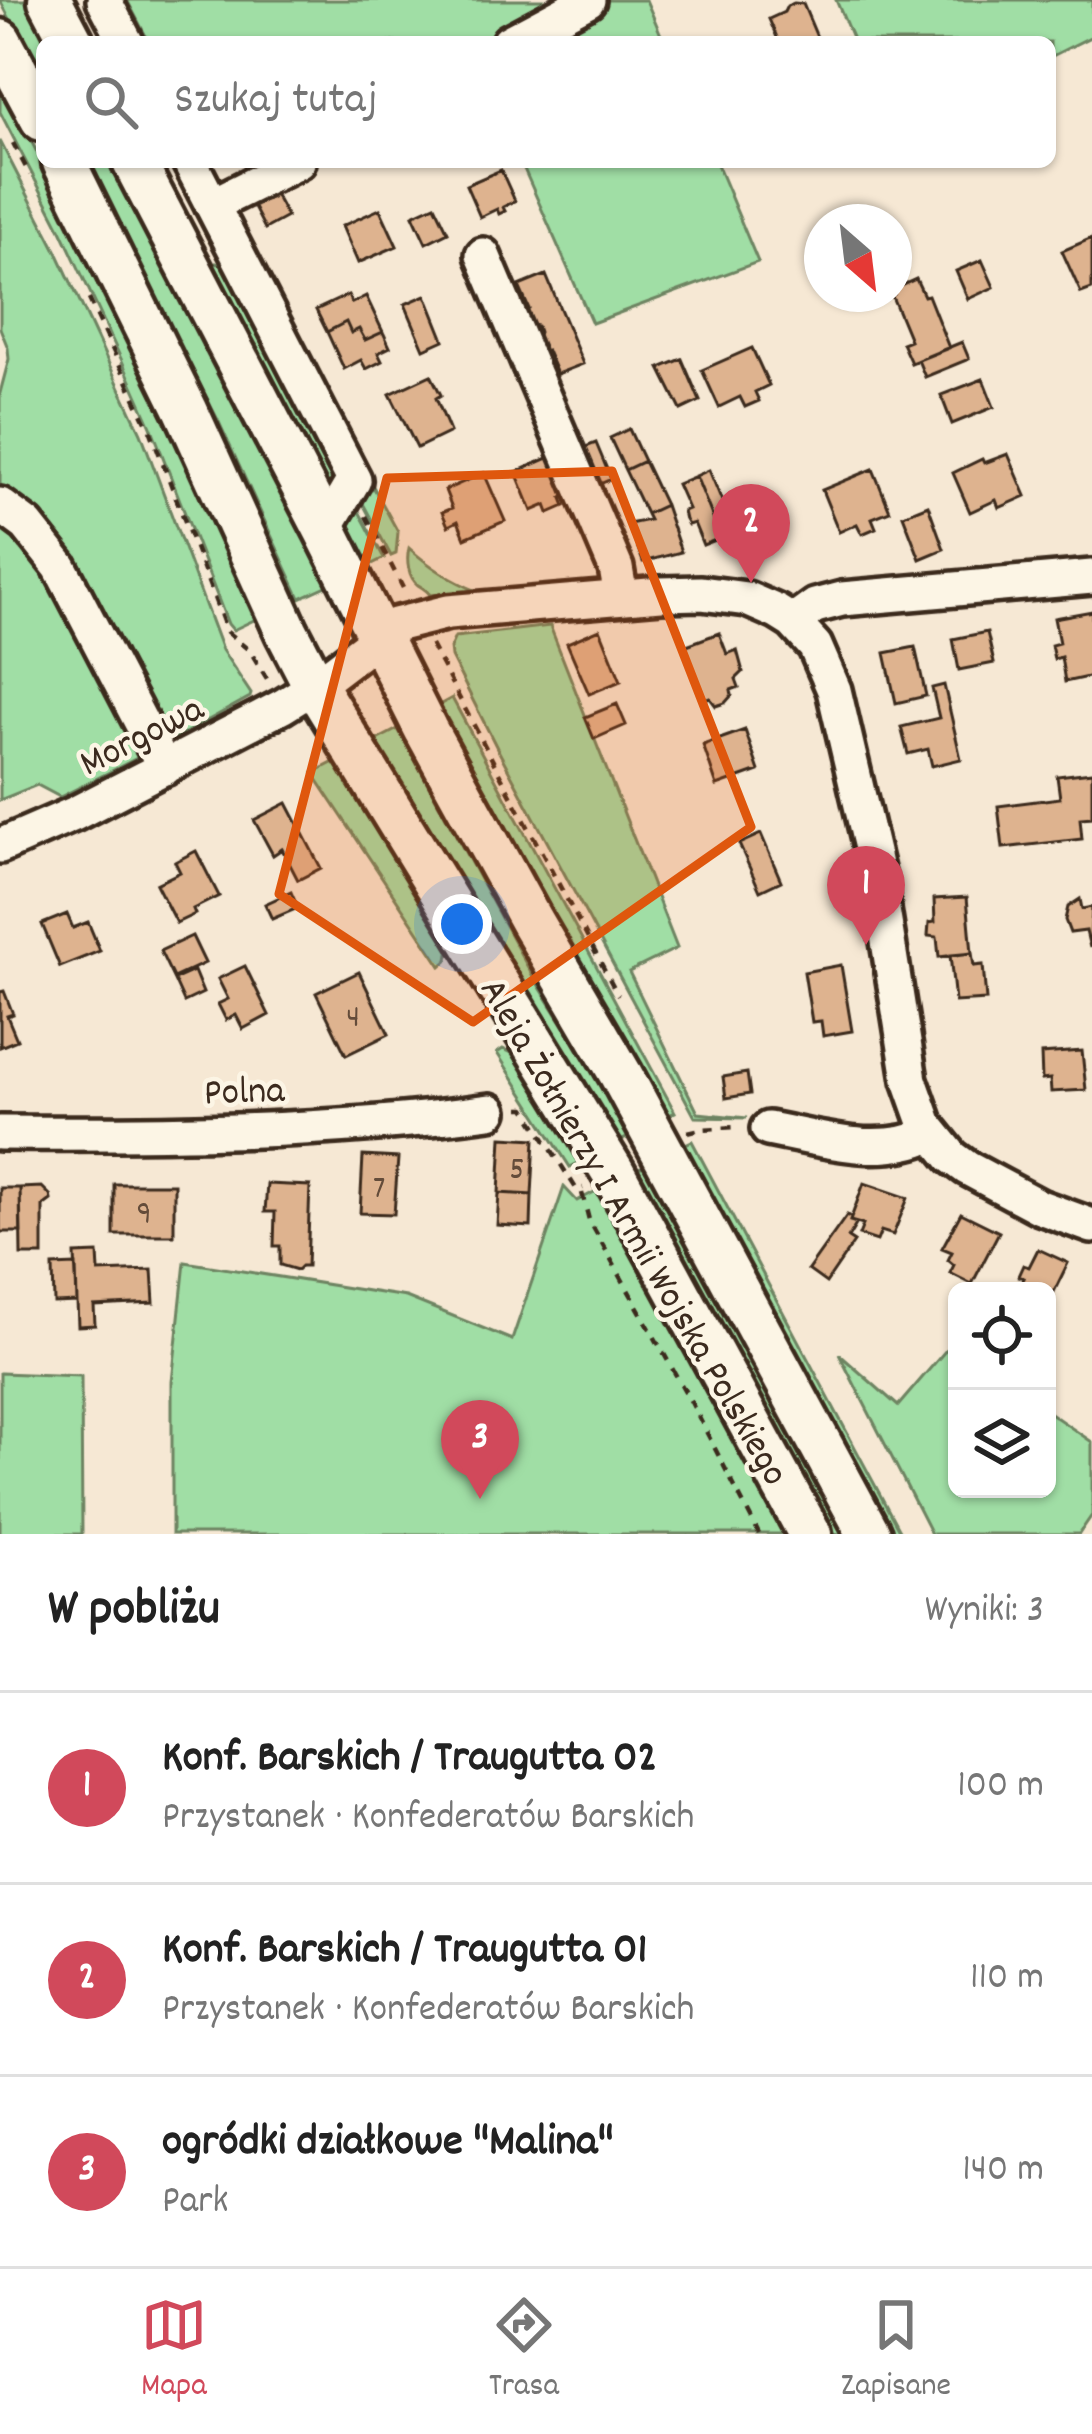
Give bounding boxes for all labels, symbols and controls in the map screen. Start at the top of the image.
search box [36,36,1056,168]
icon: search [78,69,144,135]
text: Szukaj tutaj [174,70,378,134]
north arrow [804,204,912,312]
pin: 2 [712,484,790,583]
street label: Morgowa [71,684,215,793]
pin: 1 [827,846,905,945]
your location [432,894,492,954]
street label: Aleja Żołnierzy I Armii Wojska Polskiego [463,969,800,1497]
house number: 4 [346,996,360,1043]
street label: Polna [203,1066,286,1123]
house number: 5 [509,1148,525,1195]
house number: 7 [373,1167,385,1214]
house number: 9 [136,1192,152,1239]
map controls [948,1282,1056,1498]
button: locate [948,1282,1056,1390]
button: layers [948,1390,1056,1498]
pin: 3 [441,1400,519,1499]
text: W pobliżu [48,1576,220,1648]
text: Wyniki: 3 [925,1585,1044,1640]
text: Konf. Barskich / Traugutta 02 [162,1728,657,1792]
text: 1 [83,1760,91,1815]
text: 100 m [957,1760,1044,1815]
text: Przystanek · Konfederatów Barskich [162,1792,694,1847]
text: Konf. Barskich / Traugutta 01 [162,1920,647,1984]
text: 2 [78,1952,96,2007]
text: 110 m [970,1952,1044,2007]
text: Przystanek · Konfederatów Barskich [162,1984,694,2039]
text: ogródki działkowe "Malina" [162,2112,613,2176]
text: 3 [78,2144,96,2199]
text: 140 m [962,2144,1044,2199]
text: Park [162,2176,228,2231]
tab: Mapa [141,2292,207,2411]
tab: Trasa [489,2292,559,2411]
tab: Zapisane [841,2292,951,2411]

